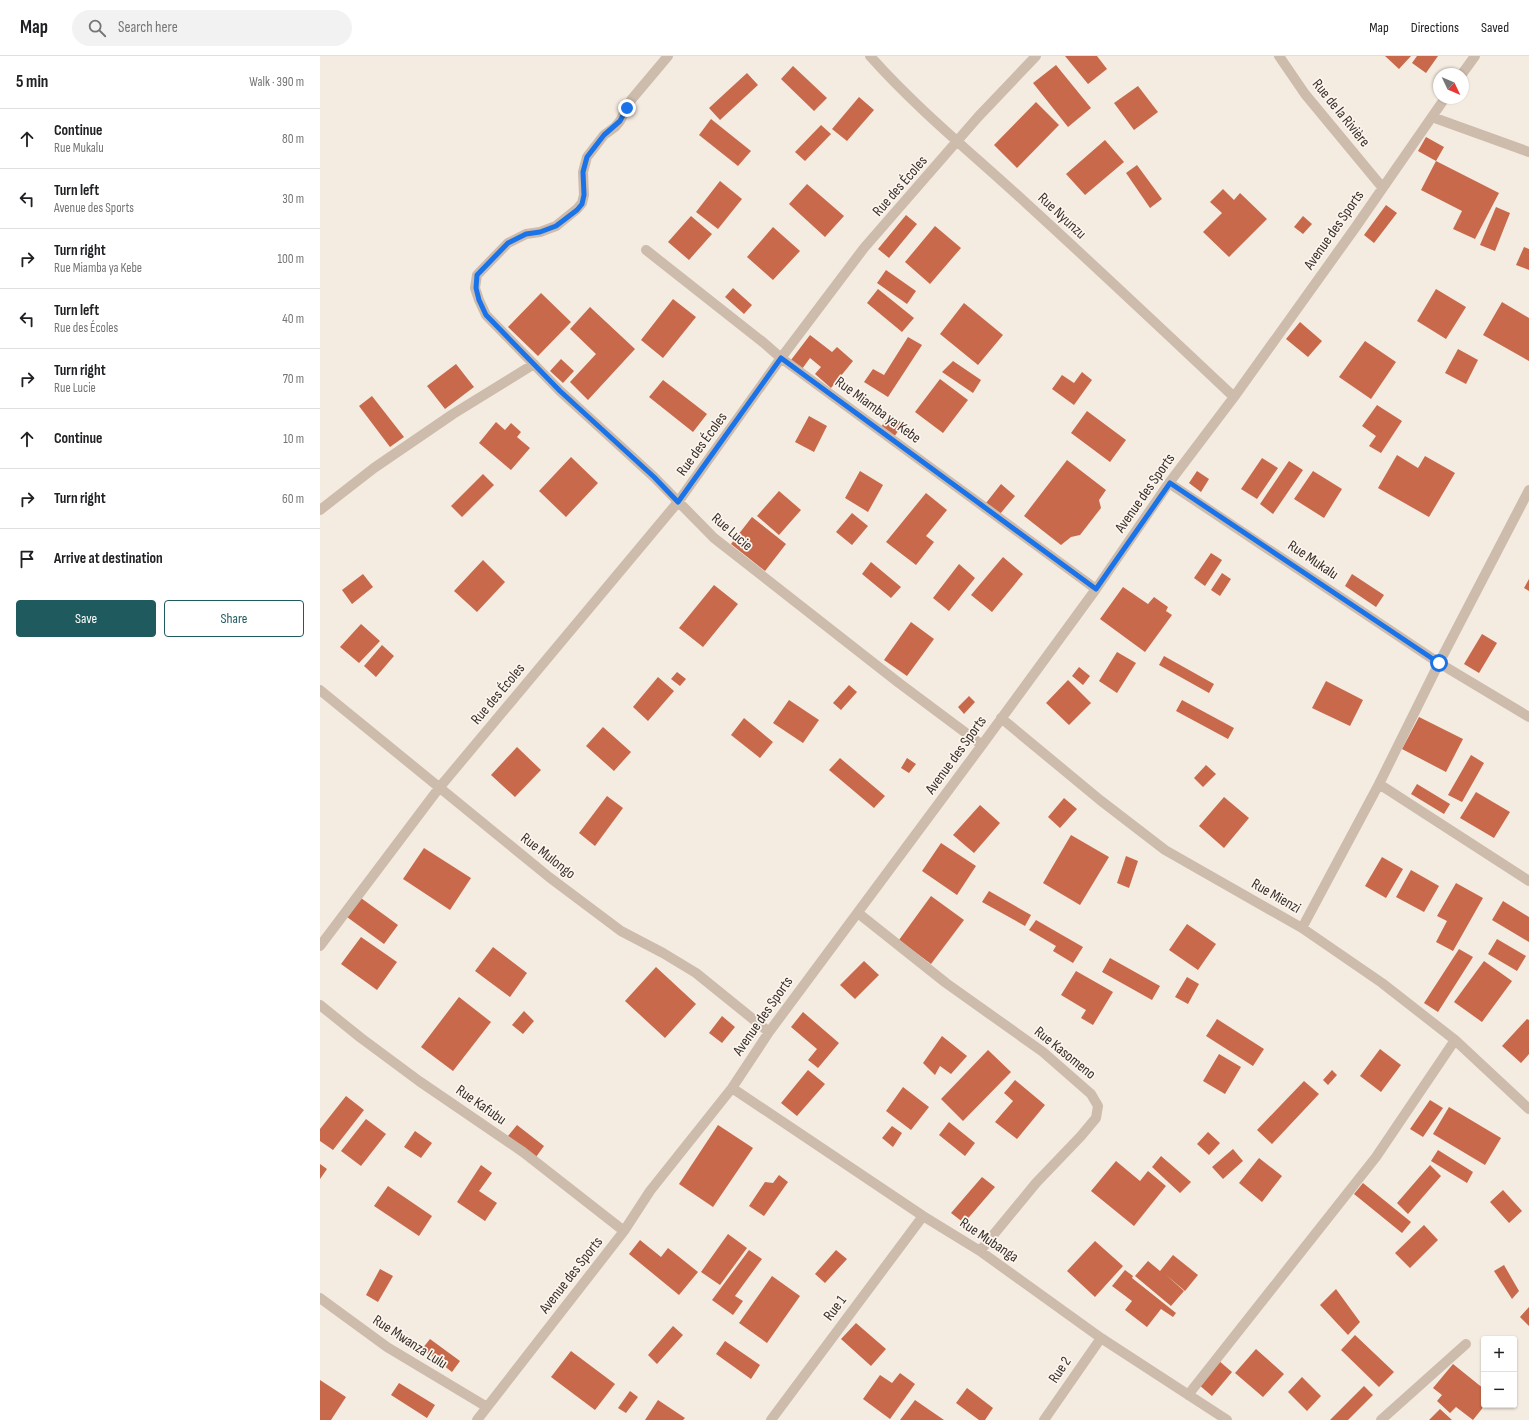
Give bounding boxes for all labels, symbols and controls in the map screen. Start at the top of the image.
search box [72,10,352,46]
text: Map [20,16,48,39]
icon: search [86,17,108,39]
text: Search here [118,18,178,37]
text: Map [1369,19,1389,36]
text: Directions [1411,19,1459,36]
text: Saved [1481,19,1509,36]
north arrow [1433,68,1469,104]
text: 5 min [16,72,48,92]
text: Walk · 390 m [249,74,304,90]
street label: Rue de la Rivière [1308,75,1374,151]
route end [618,99,636,117]
text: Continue [54,121,103,140]
icon: ahead [16,128,38,150]
text: 80 m [282,131,304,147]
text: Rue Mukalu [54,140,104,156]
street label: Rue des Écoles [869,152,931,220]
text: Turn left [54,181,99,200]
street label: Avenue des Sports [1299,187,1368,274]
icon: left [16,188,38,210]
street label: Rue Nyunzu [1034,189,1090,243]
text: 30 m [282,191,304,207]
text: Avenue des Sports [54,200,134,216]
text: Turn right [54,241,106,260]
icon: right [16,248,38,270]
text: 100 m [277,251,304,267]
text: Rue Miamba ya Kebe [54,260,142,276]
text: Turn left [54,301,99,320]
icon: left [16,308,38,330]
text: 40 m [282,311,304,327]
text: Rue des Écoles [54,320,118,336]
text: Turn right [54,361,106,380]
icon: right [16,368,38,390]
text: 70 m [283,371,304,387]
street label: Rue Miamba ya Kebe [831,372,925,448]
text: Rue Lucie [54,380,96,396]
street label: Rue des Écoles [673,408,731,480]
icon: ahead [16,428,38,450]
text: Continue [54,429,103,448]
text: 10 m [283,431,304,447]
street label: Avenue des Sports [1110,450,1179,537]
icon: right [16,488,38,510]
text: Turn right [54,489,106,508]
text: 60 m [282,491,304,507]
street label: Rue Lucie [708,509,756,555]
street label: Rue Mukalu [1284,536,1342,584]
icon: arrive [16,548,38,570]
text: Arrive at destination [54,549,163,568]
button: Save [16,600,156,637]
button: Share [164,600,304,637]
route start [1430,654,1448,672]
street label: Rue des Écoles [467,659,529,729]
street label: Avenue des Sports [921,712,991,799]
street label: Rue Mulongo [517,829,579,883]
street label: Rue Mienzi [1248,874,1304,918]
street label: Avenue des Sports [728,973,797,1060]
street label: Rue Kasomeno [1030,1022,1100,1084]
street label: Rue Kafubu [452,1081,510,1129]
street label: Rue Mubanga [956,1213,1022,1267]
street label: Avenue des Sports [534,1233,607,1318]
street label: Rue 1 [819,1291,851,1324]
street label: Rue Mwanza Lulu [369,1311,451,1373]
map controls [1481,1336,1517,1408]
button: + [1481,1336,1517,1372]
street label: Rue 2 [1044,1353,1076,1387]
button: − [1481,1372,1517,1408]

